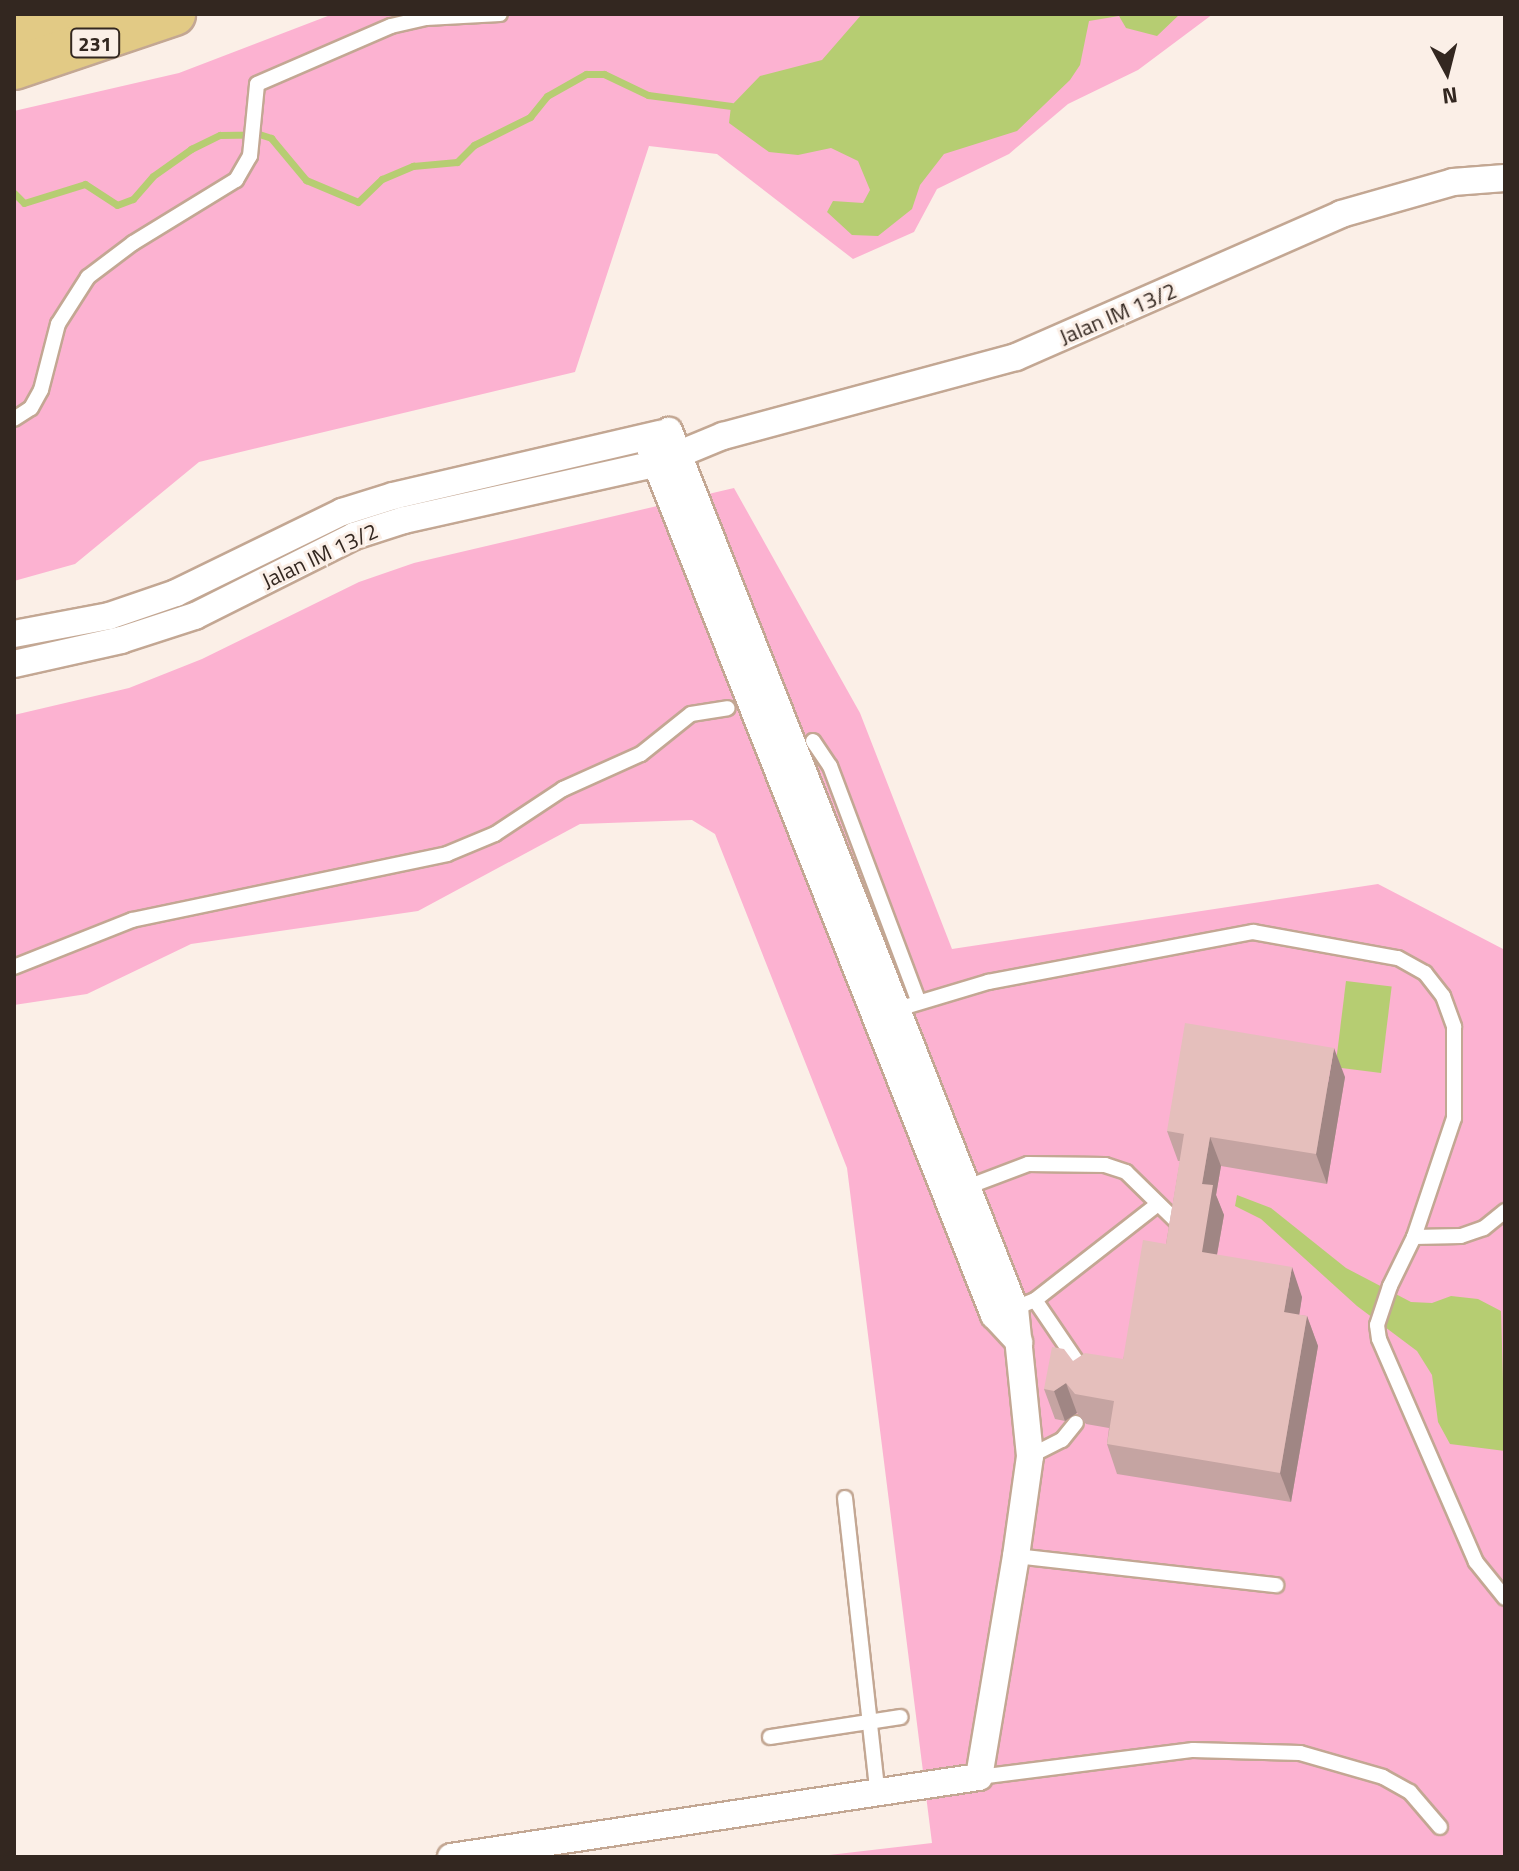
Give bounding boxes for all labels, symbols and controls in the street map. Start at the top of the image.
road number: 231 [69,27,121,59]
north arrow [1407,32,1487,112]
text: N [1440,78,1460,114]
street label: Jalan IM 13/2 [1055,277,1181,351]
street label: Jalan IM 13/2 [258,518,382,594]

